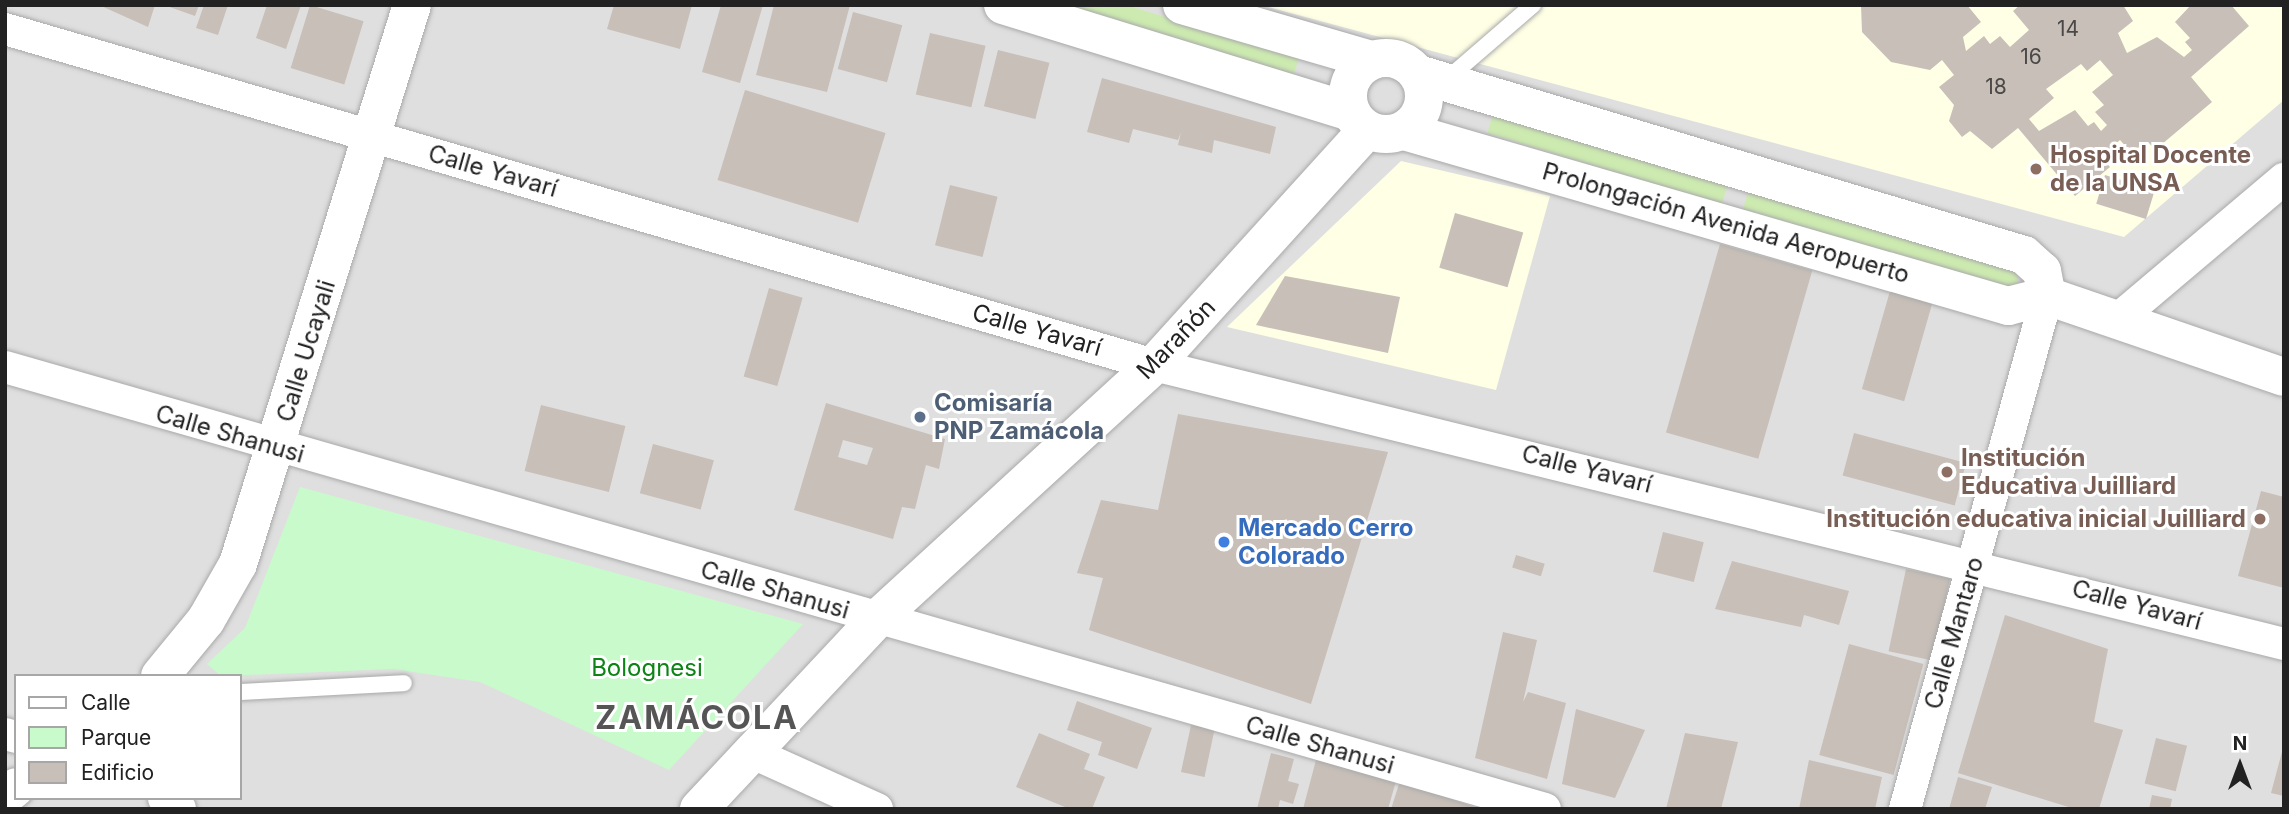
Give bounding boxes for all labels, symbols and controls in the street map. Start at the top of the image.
house number: 14 [2057,16,2079,42]
house number: 16 [2020,44,2042,70]
house number: 18 [1985,74,2007,100]
street label: Calle Yavarí [425,139,561,203]
place label: Hospital Docente de la UNSA [2050,141,2251,197]
street label: Prolongación Avenida Aeropuerto [1539,157,1913,289]
marker: Hospital Docente de la UNSA [2028,161,2044,177]
street label: Calle Ucayali [271,277,341,425]
street label: Marañón [1131,293,1221,385]
street label: Calle Yavarí [969,298,1105,362]
place label: Comisaría PNP Zamácola [934,389,1104,445]
street label: Calle Shanusi [152,399,308,469]
marker: Comisaría PNP Zamácola [912,409,928,425]
street label: Calle Yavarí [1519,439,1655,499]
place label: Institución Educativa Juilliard [1961,444,2176,500]
marker: Institución Educativa Juilliard [1939,464,1955,480]
place label: Institución educativa inicial Juilliard [1826,505,2246,533]
marker: Institución educativa inicial Juilliard [2252,511,2268,527]
place label: Mercado Cerro Colorado [1238,514,1414,570]
marker: Mercado Cerro Colorado [1216,534,1232,550]
street label: Calle Mantaro [1918,553,1990,713]
street label: Calle Shanusi [697,555,853,625]
street label: Calle Yavarí [2069,574,2205,636]
park label: Bolognesi [591,654,703,682]
legend [14,674,242,800]
text: Calle [81,690,131,715]
district label: ZAMÁCOLA [596,699,798,737]
street label: Calle Shanusi [1242,710,1398,780]
text: Parque [81,725,151,750]
north arrow [2205,730,2275,800]
text: N [2233,732,2247,755]
text: Edificio [81,760,154,785]

